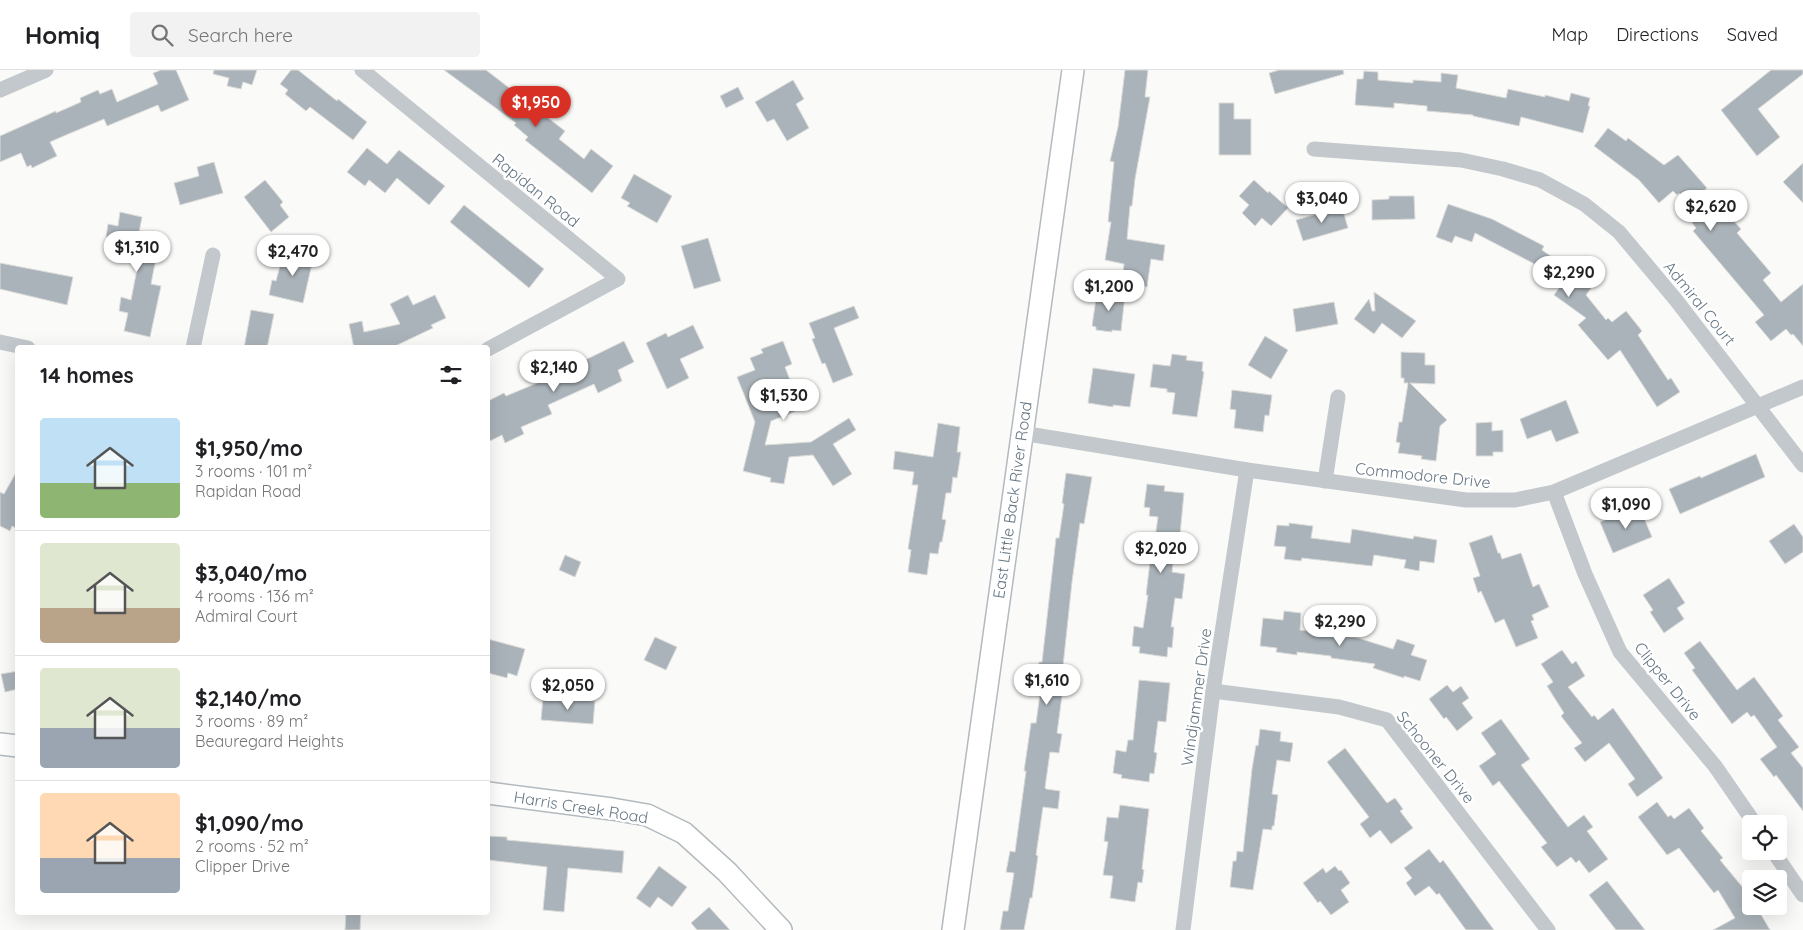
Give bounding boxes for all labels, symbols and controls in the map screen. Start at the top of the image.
search box [130,12,480,57]
text: Homiq [25,20,100,50]
icon: search [148,21,176,49]
text: Search here [188,23,293,47]
text: Map [1551,23,1588,46]
text: Directions [1616,23,1699,46]
text: Saved [1727,23,1778,46]
pin: $1,950 [495,85,577,128]
text: $1,950 [512,92,560,112]
street label: Rapidan Road [488,149,584,231]
pin: $3,040 [1281,182,1363,224]
text: $3,040 [1296,188,1348,208]
pin: $2,620 [1670,190,1752,232]
text: $2,620 [1686,196,1736,216]
pin: $1,310 [96,230,178,273]
pin: $2,470 [252,234,334,277]
text: $1,310 [115,237,159,257]
text: $2,470 [268,241,318,261]
pin: $2,290 [1528,256,1610,298]
street label: Admiral Court [1660,257,1740,349]
text: $2,290 [1543,262,1595,282]
pin: $1,200 [1068,270,1150,312]
text: $1,200 [1085,276,1133,296]
pin: $2,140 [513,350,595,393]
text: $2,140 [530,357,578,377]
icon: filters [437,361,465,389]
text: 14 homes [40,362,134,388]
pin: $1,530 [743,378,825,421]
text: $1,530 [760,385,808,405]
street label: East Little Back River Road [988,400,1036,600]
text: $1,950/mo [195,435,303,461]
icon: home [80,438,140,498]
street label: Commodore Drive [1354,458,1492,492]
text: 3 rooms · 101 m² [195,461,312,481]
text: Rapidan Road [195,481,301,501]
pin: $1,090 [1585,488,1667,530]
text: $1,090 [1602,494,1650,514]
pin: $2,020 [1120,532,1202,574]
text: $2,020 [1135,538,1187,558]
text: $3,040/mo [195,560,307,586]
icon: home [80,563,140,623]
text: 4 rooms · 136 m² [195,586,314,606]
pin: $2,290 [1299,604,1381,647]
text: Admiral Court [195,606,298,626]
text: $2,290 [1314,611,1366,631]
street label: Windjammer Drive [1176,627,1216,767]
street label: Clipper Drive [1630,638,1706,724]
pin: $1,610 [1006,664,1088,706]
pin: $2,050 [527,668,609,711]
text: $1,610 [1025,670,1069,690]
text: $2,050 [542,675,594,695]
text: $2,140/mo [195,685,302,711]
icon: home [80,688,140,748]
street label: Schooner Drive [1393,707,1479,807]
text: 3 rooms · 89 m² [195,711,308,731]
text: Beauregard Heights [195,731,344,751]
street label: Harris Creek Road [512,787,650,827]
text: $1,090/mo [195,810,304,836]
icon: home [80,813,140,873]
map controls [1742,815,1787,915]
button: locate [1742,815,1787,860]
text: 2 rooms · 52 m² [195,836,309,856]
text: Clipper Drive [195,856,290,876]
button: layers [1742,870,1787,915]

